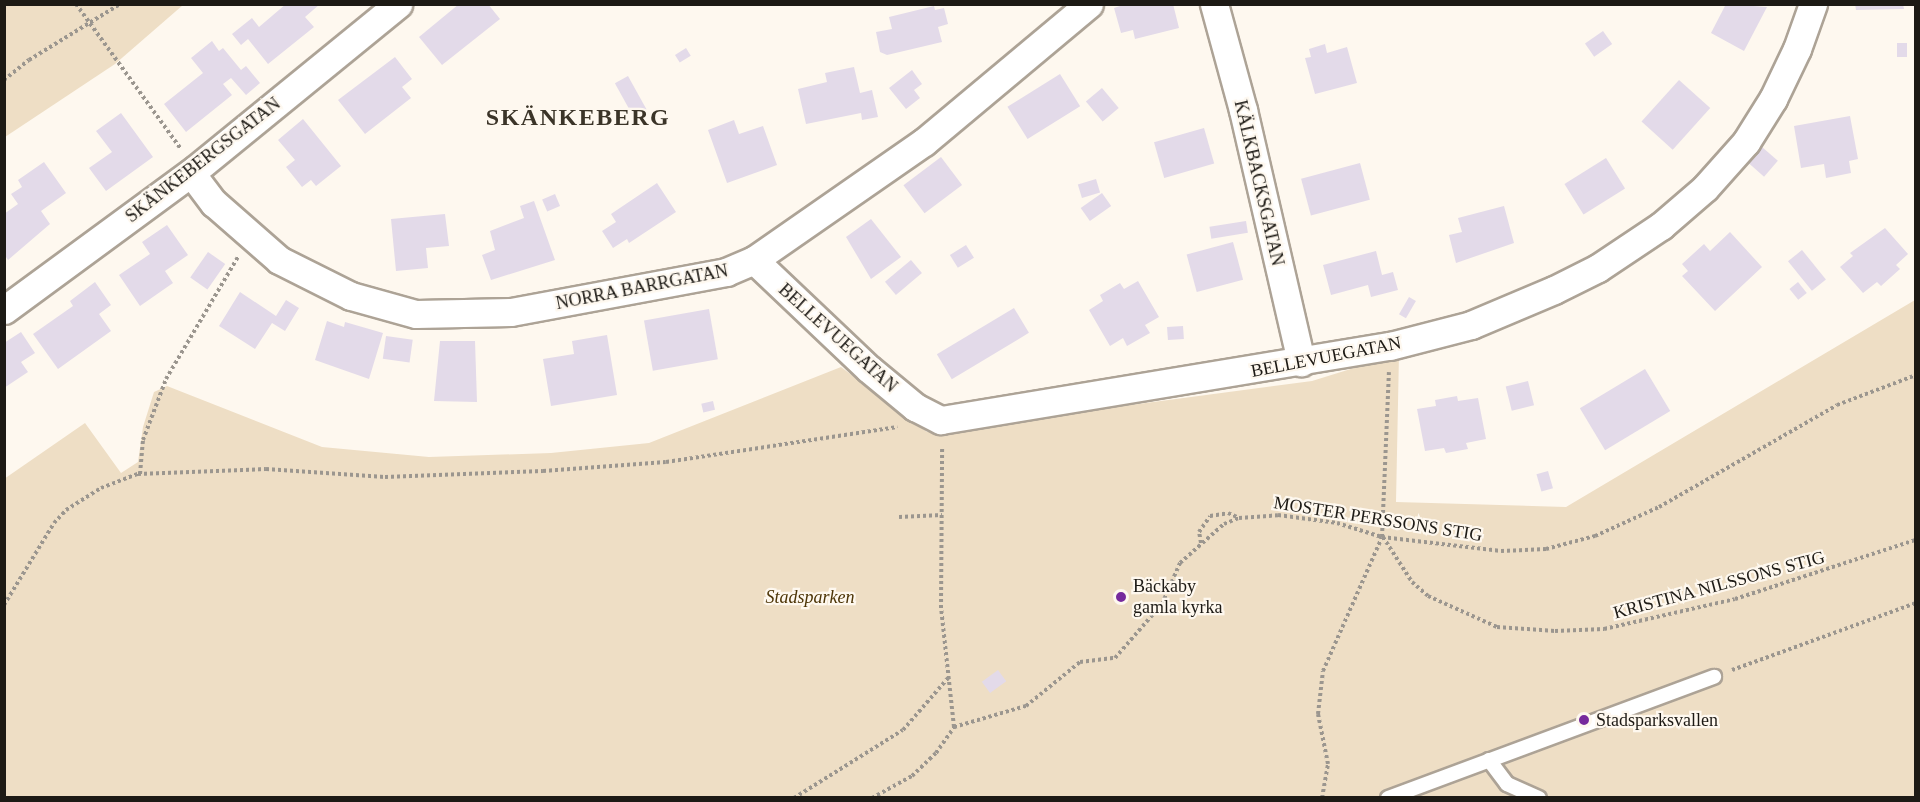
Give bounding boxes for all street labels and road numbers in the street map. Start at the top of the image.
street label: SKÄNKEBERGSGATAN [121,93,285,227]
street label: KÄLKBACKSGATAN [1229,98,1289,268]
street label: NORRA BARRGATAN [554,260,730,314]
street label: BELLEVUEGATAN [774,279,902,397]
street label: BELLEVUEGATAN [1249,332,1403,382]
street label: MOSTER PERSSONS STIG [1272,492,1484,546]
street label: KRISTINA NILSSONS STIG [1610,546,1828,624]

